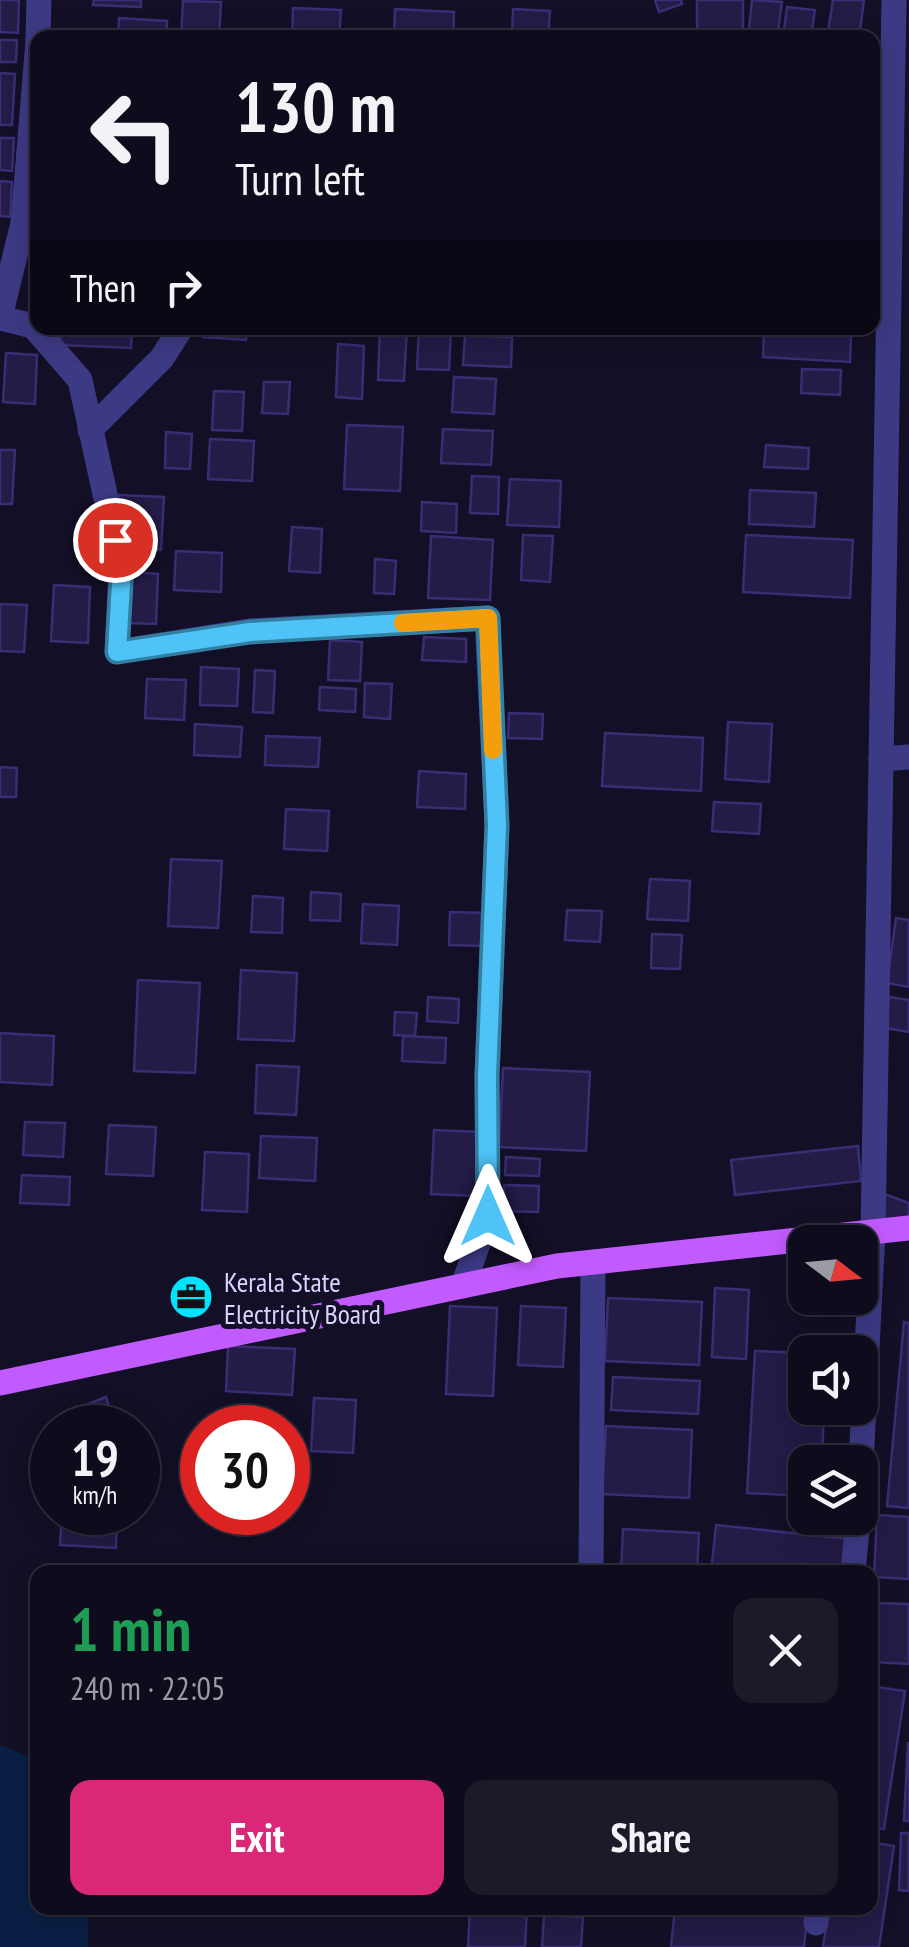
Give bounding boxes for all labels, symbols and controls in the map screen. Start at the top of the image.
text: 130 m [235,61,396,151]
icon: left [70,70,200,200]
text: Turn left [235,149,365,207]
icon: right [156,260,211,315]
text: Then [70,263,136,312]
pin [73,498,158,583]
icon: arrive [88,513,143,568]
position arrow [436,1164,540,1268]
north arrow [788,1225,878,1315]
map controls [788,1225,878,1535]
place label: Kerala State Electricity Board [224,1263,381,1332]
office icon: Kerala State Electricity Board [168,1274,214,1320]
button: sound [788,1335,878,1425]
speed limit sign: 30 [180,1405,310,1535]
text: 19 [71,1425,119,1490]
button: layers [788,1445,878,1535]
text: km/h [73,1479,117,1511]
text: 1 min [70,1590,191,1668]
button: close [733,1598,838,1703]
text: 240 m · 22:05 [70,1667,225,1709]
button: Exit [70,1780,444,1895]
button: Share [464,1780,838,1895]

